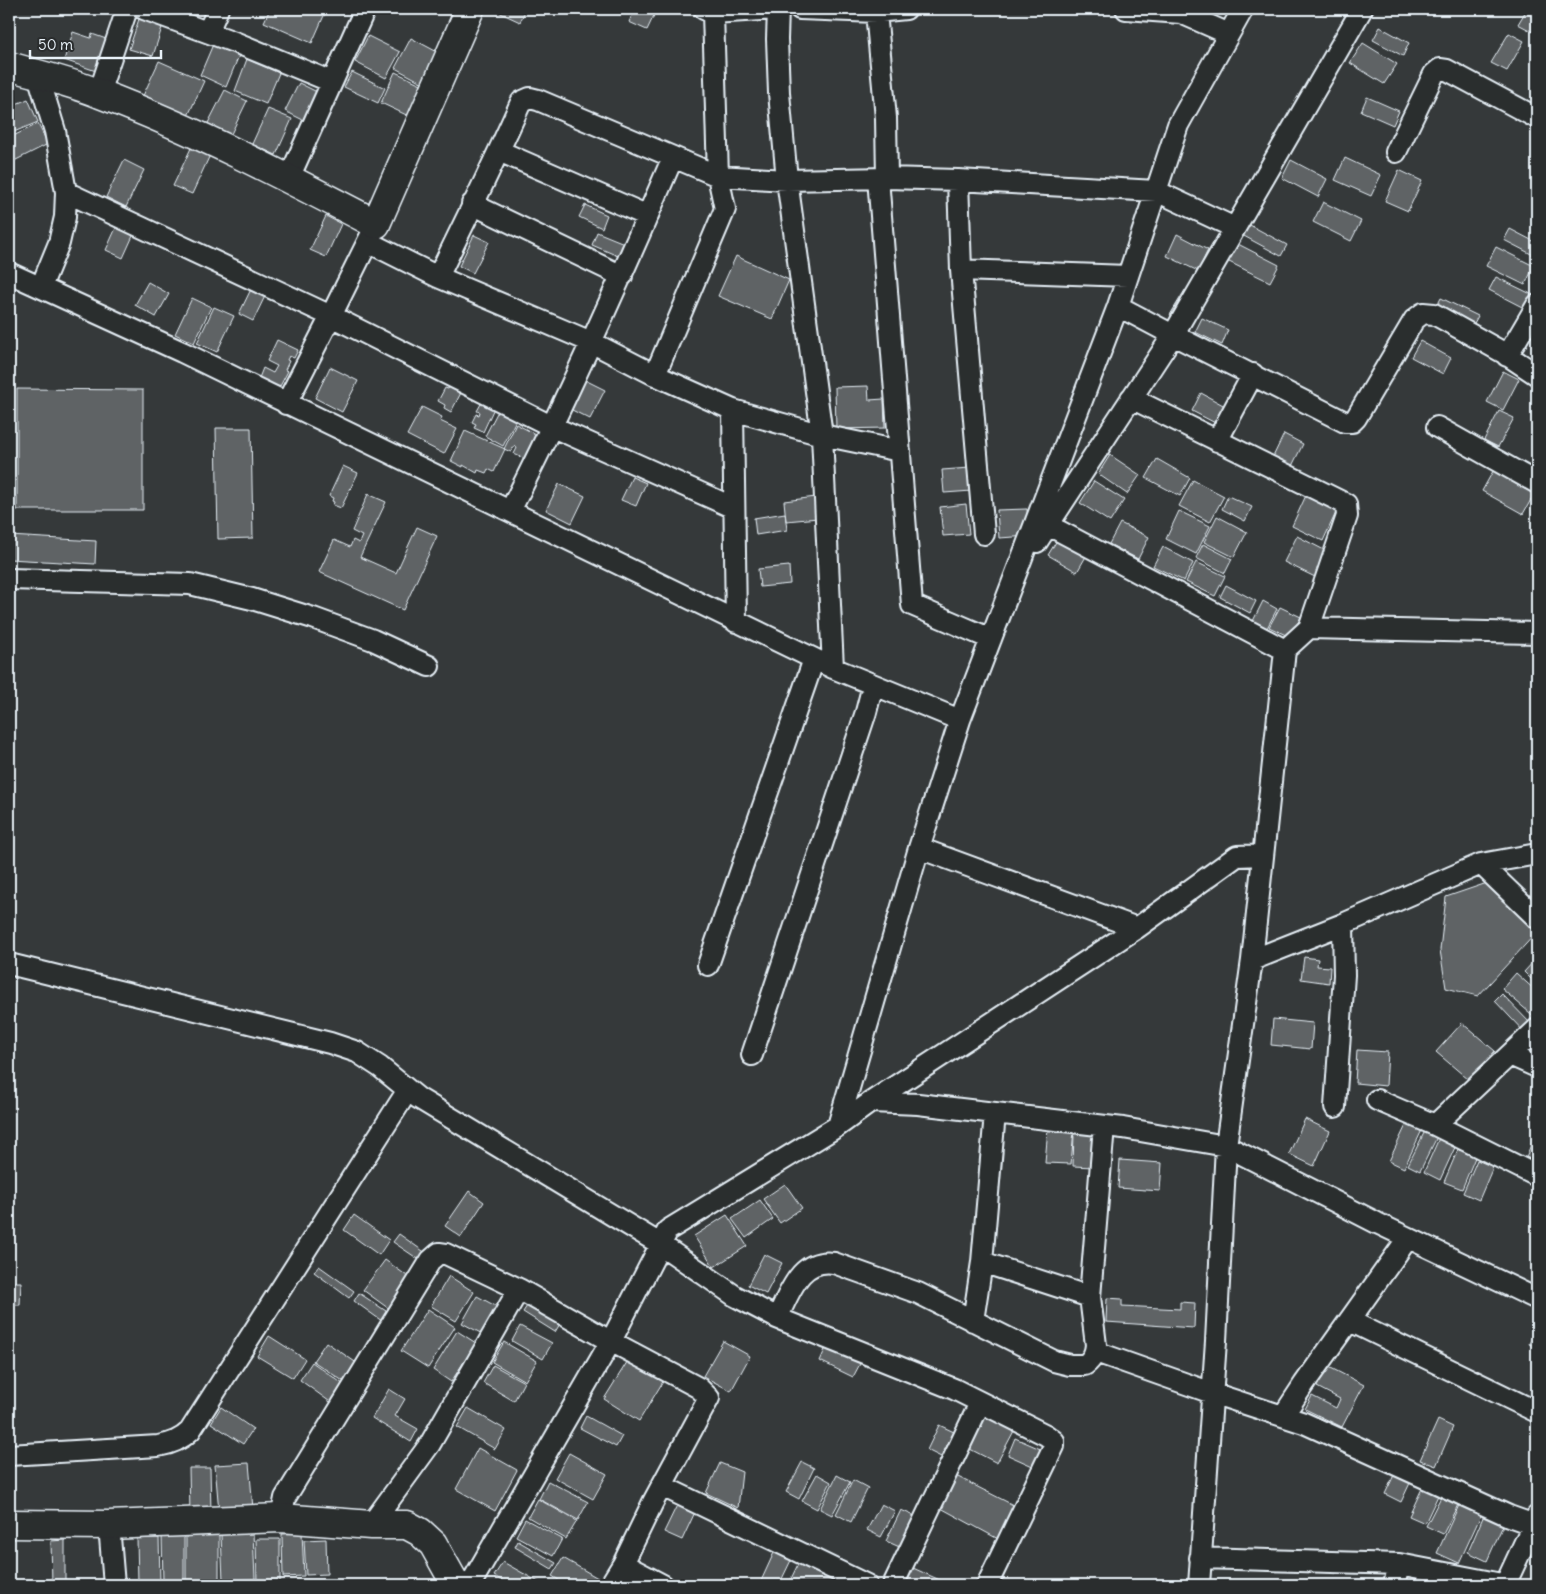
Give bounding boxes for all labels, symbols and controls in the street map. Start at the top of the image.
scale bar [30,28,161,60]
text: 50 m [38,35,73,54]

